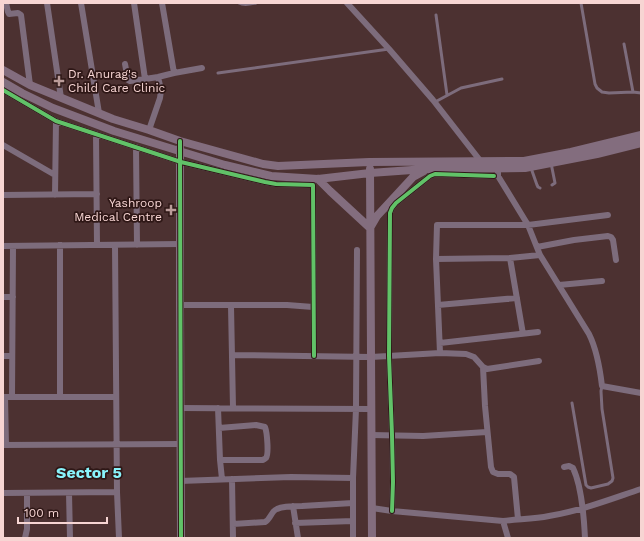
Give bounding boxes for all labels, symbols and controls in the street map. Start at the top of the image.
place label: Dr. Anurag's Child Care Clinic [68,67,166,95]
marker: Dr. Anurag's Child Care Clinic [53,75,65,87]
place label: Yashroop Medical Centre [74,196,162,224]
marker: Yashroop Medical Centre [165,204,177,216]
district label: Sector 5 [56,463,122,482]
scale bar [18,499,107,525]
text: 100 m [24,506,59,520]

